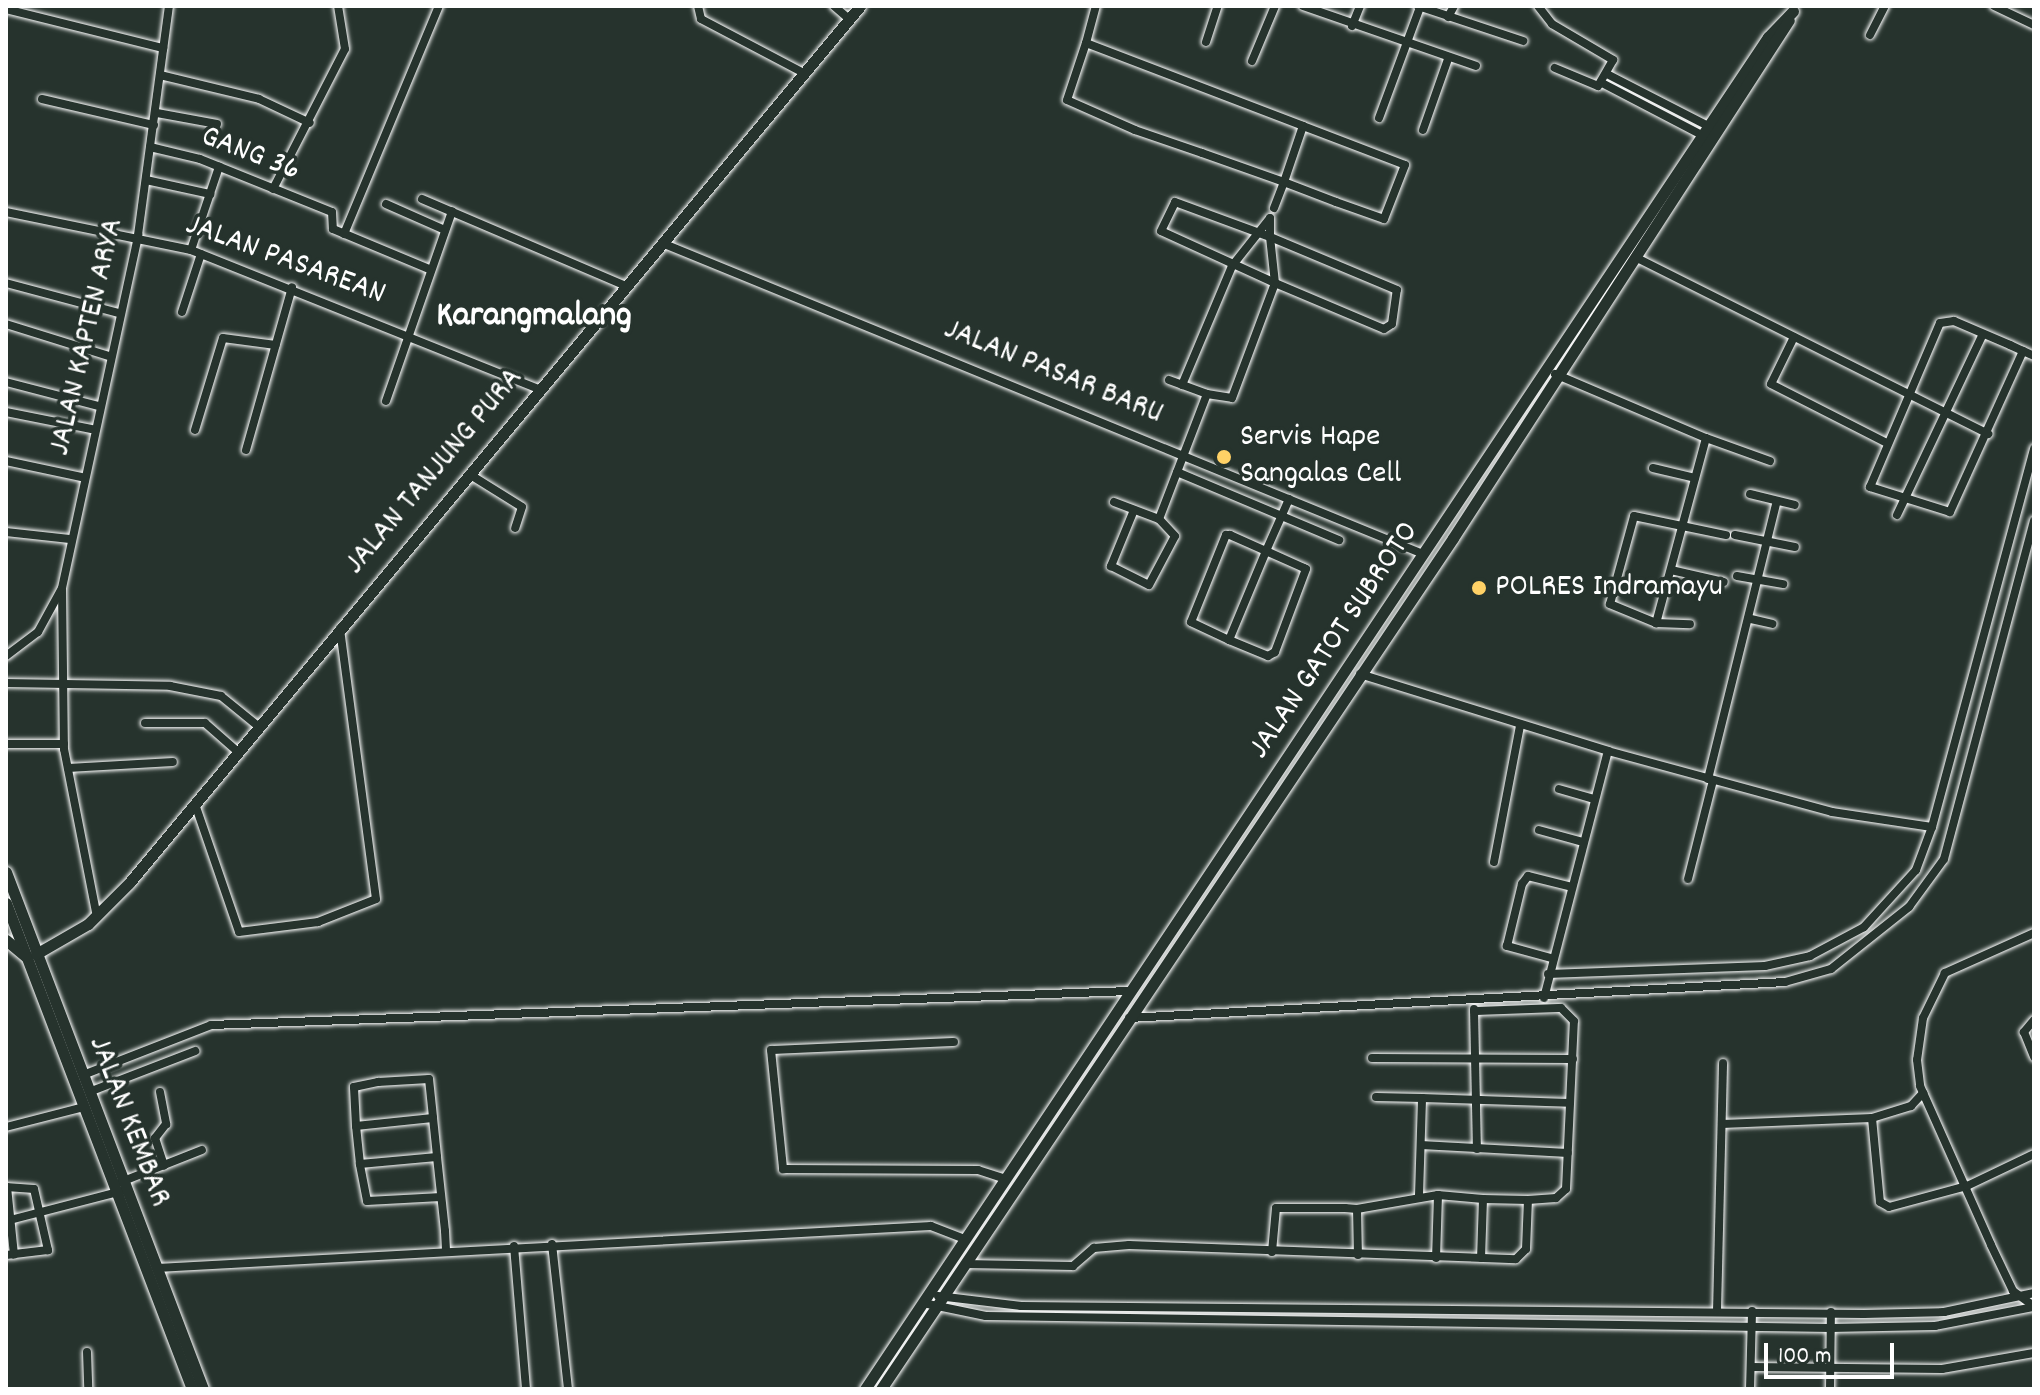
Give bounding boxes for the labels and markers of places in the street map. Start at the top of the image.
place label: Servis Hape Sangalas Cell [1240,420,1401,495]
marker: Servis Hape Sangalas Cell [1215,448,1233,466]
place label: POLRES Indramayu [1495,569,1723,607]
marker: POLRES Indramayu [1470,579,1488,597]

